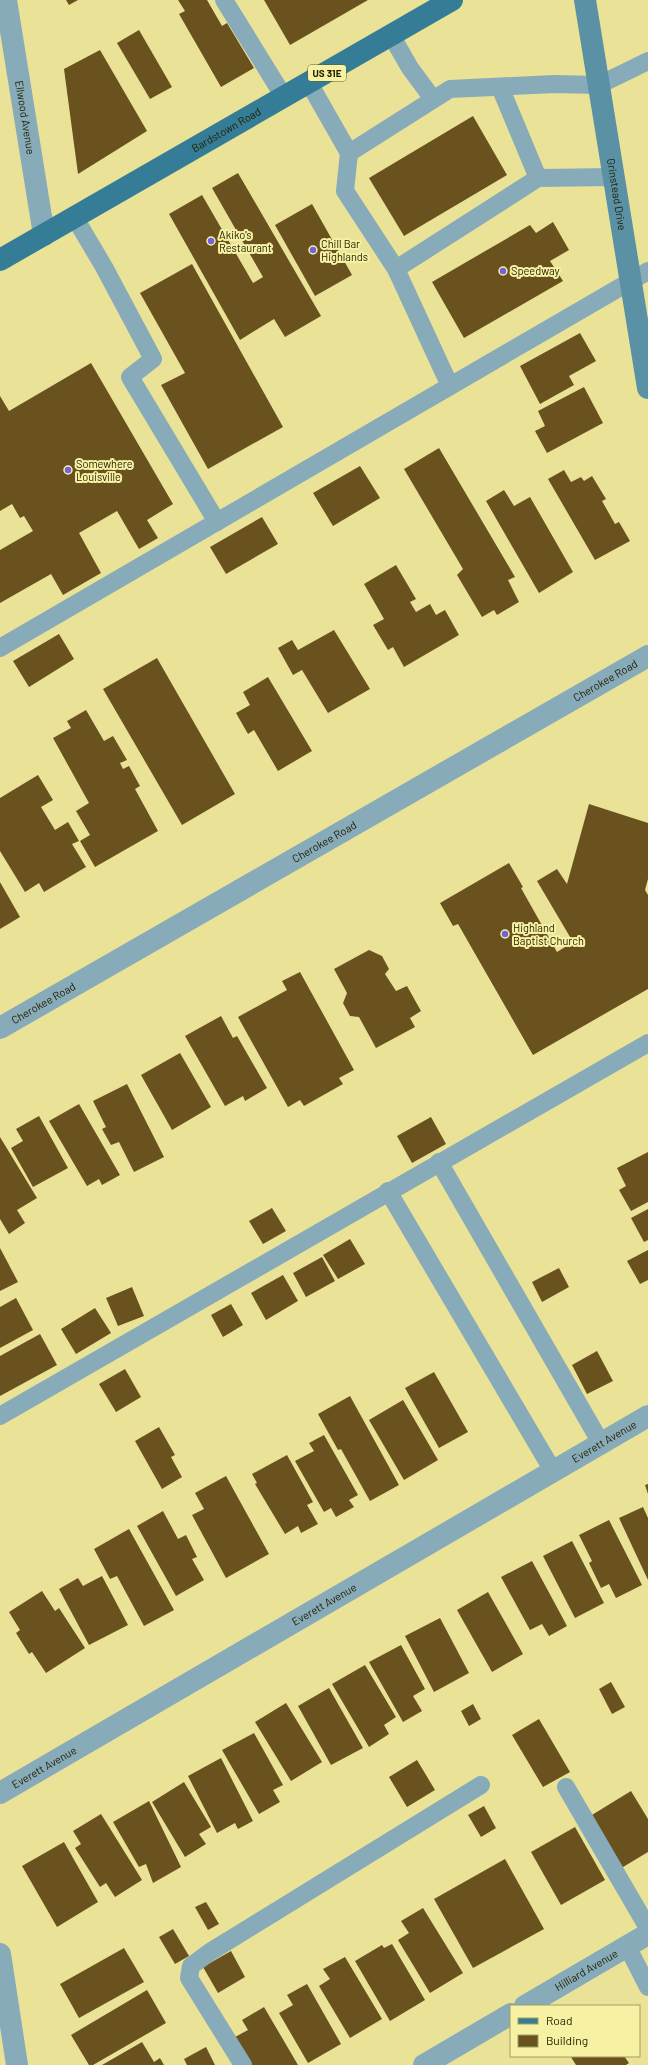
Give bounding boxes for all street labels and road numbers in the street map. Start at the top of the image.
road number: US 31E [308,65,346,81]
street label: Ellwood Avenue [13,79,38,155]
street label: Bardstown Road [189,104,263,154]
street label: Grinstead Drive [605,157,629,231]
street label: Cherokee Road [571,656,640,704]
street label: Cherokee Road [290,818,359,865]
street label: Cherokee Road [9,979,78,1026]
street label: Everett Avenue [569,1417,639,1465]
street label: Everett Avenue [289,1580,359,1628]
street label: Everett Avenue [9,1743,79,1791]
street label: Hilliard Avenue [552,1946,620,1993]

